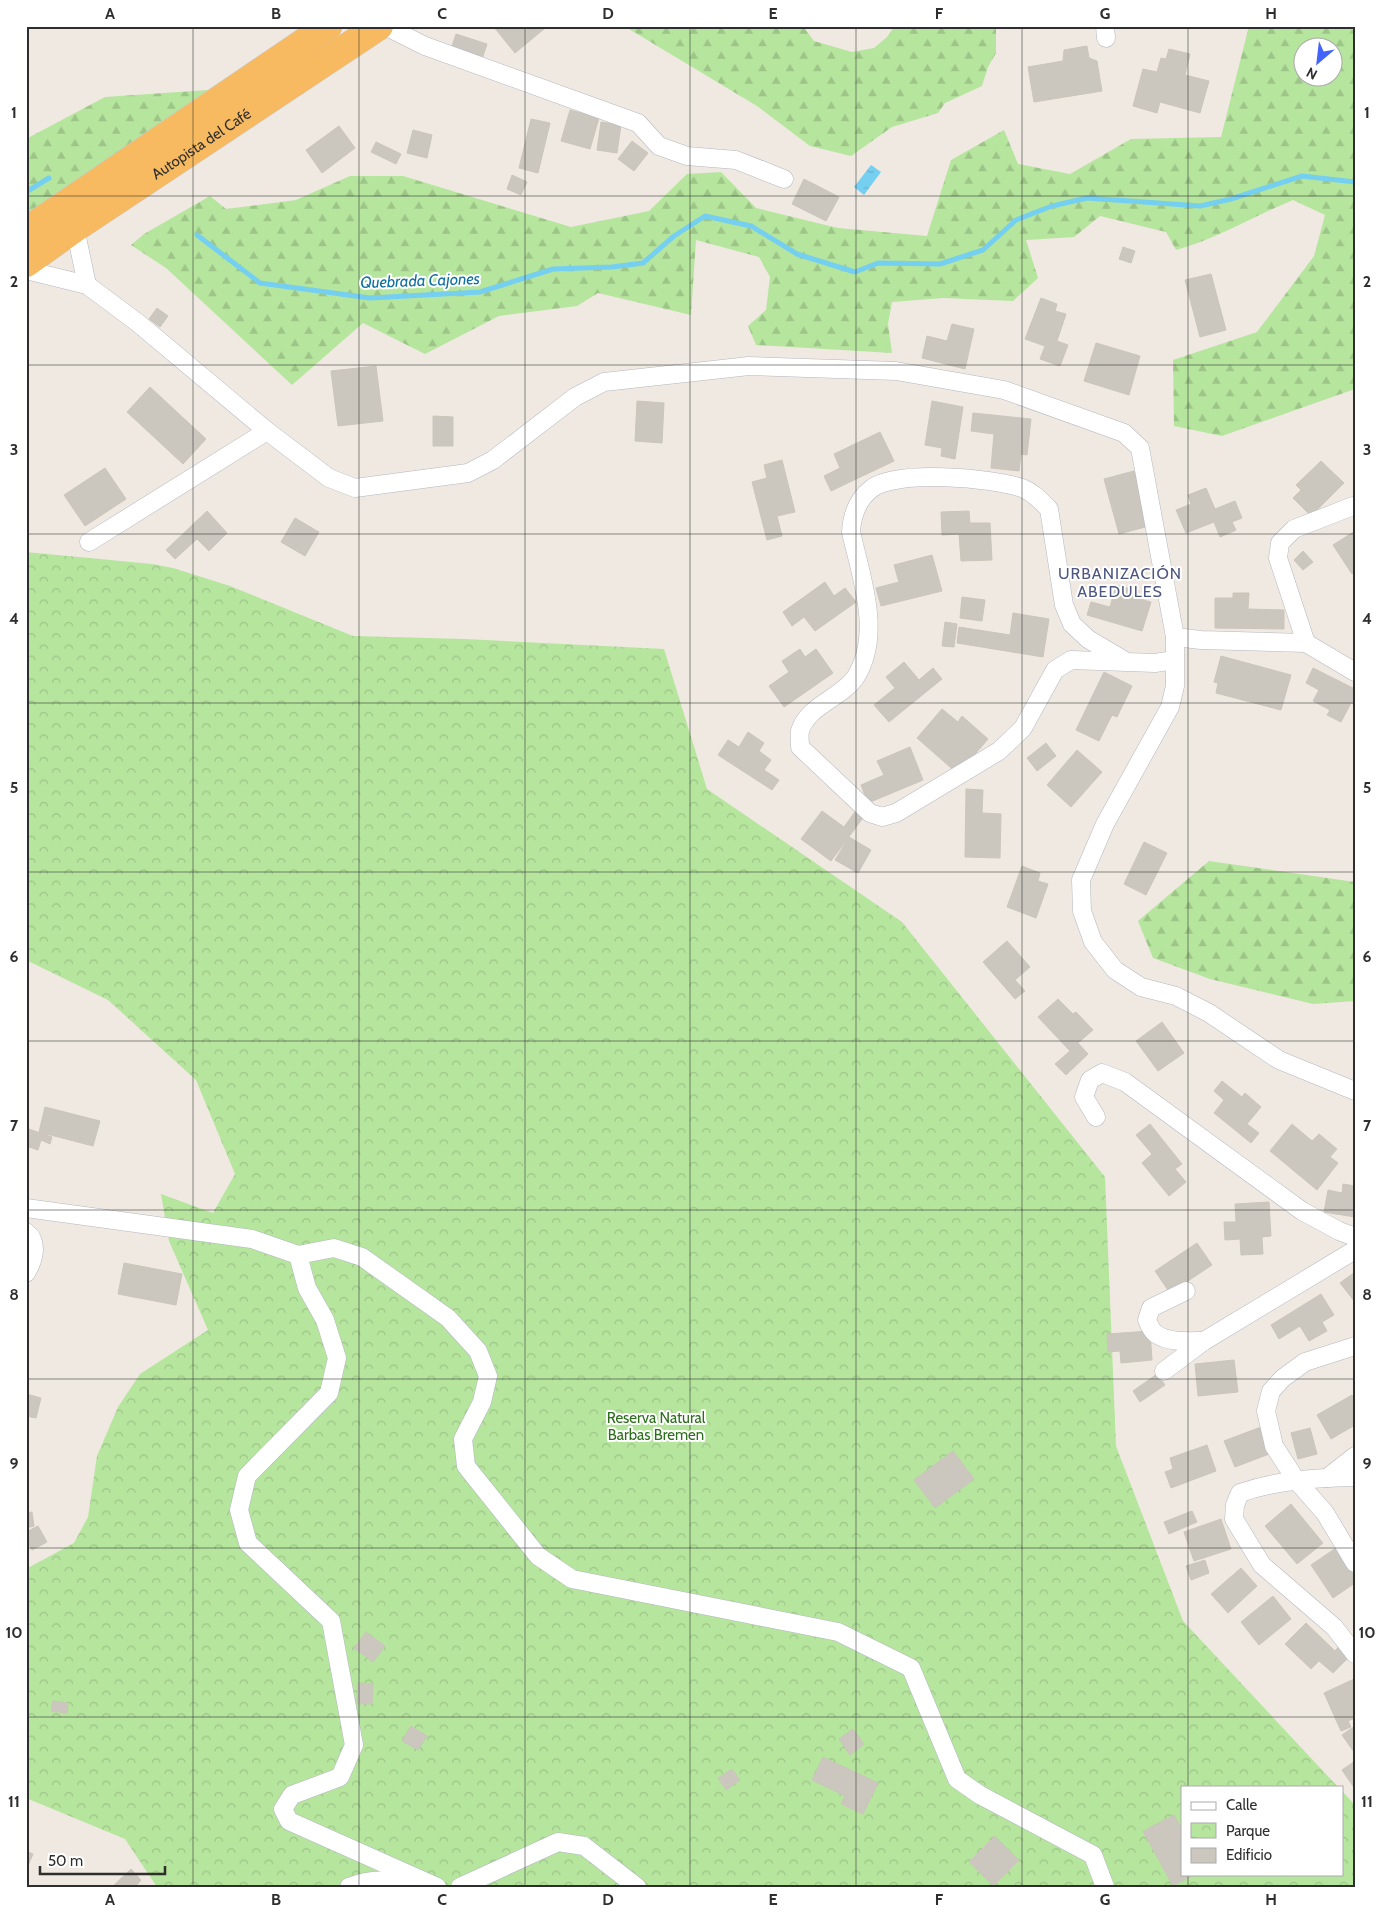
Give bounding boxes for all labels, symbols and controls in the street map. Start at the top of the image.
text: A [105,4,115,23]
text: B [271,4,281,23]
text: C [437,4,447,23]
text: D [602,4,614,23]
text: E [768,4,778,23]
text: F [935,4,944,23]
text: G [1100,4,1110,23]
text: H [1265,4,1277,23]
north arrow [1294,38,1344,88]
text: N [1303,63,1320,84]
text: 1 [11,103,17,122]
text: 1 [1364,103,1370,122]
street label: Autopista del Café [148,104,255,183]
water label: Quebrada Cajones [360,269,480,292]
text: 2 [10,272,18,291]
text: 2 [1363,272,1371,291]
text: 3 [10,440,18,459]
text: 3 [1363,440,1371,459]
district label: URBANIZACIÓN ABEDULES [1058,564,1182,601]
text: 4 [9,609,19,628]
text: 4 [1362,609,1372,628]
text: 5 [10,778,18,797]
text: 5 [1363,778,1371,797]
text: 6 [10,947,19,966]
text: 6 [1363,947,1372,966]
text: 7 [10,1116,19,1135]
text: 7 [1363,1116,1372,1135]
text: 8 [9,1285,19,1304]
text: 8 [1362,1285,1372,1304]
park label: Reserva Natural Barbas Bremen [607,1409,706,1444]
text: 9 [10,1454,19,1473]
text: 9 [1363,1454,1372,1473]
text: 10 [5,1623,23,1642]
text: 10 [1358,1623,1376,1642]
legend [1181,1786,1344,1876]
text: 11 [8,1792,20,1811]
text: 11 [1361,1792,1373,1811]
text: Calle [1226,1796,1257,1814]
text: Parque [1226,1822,1270,1840]
scale bar [40,1843,165,1875]
text: Edificio [1226,1846,1272,1864]
text: 50 m [48,1852,83,1870]
text: A [105,1890,115,1909]
text: B [271,1890,281,1909]
text: C [437,1890,447,1909]
text: D [602,1890,614,1909]
text: E [768,1890,778,1909]
text: F [935,1890,944,1909]
text: G [1100,1890,1110,1909]
text: H [1265,1890,1277,1909]

